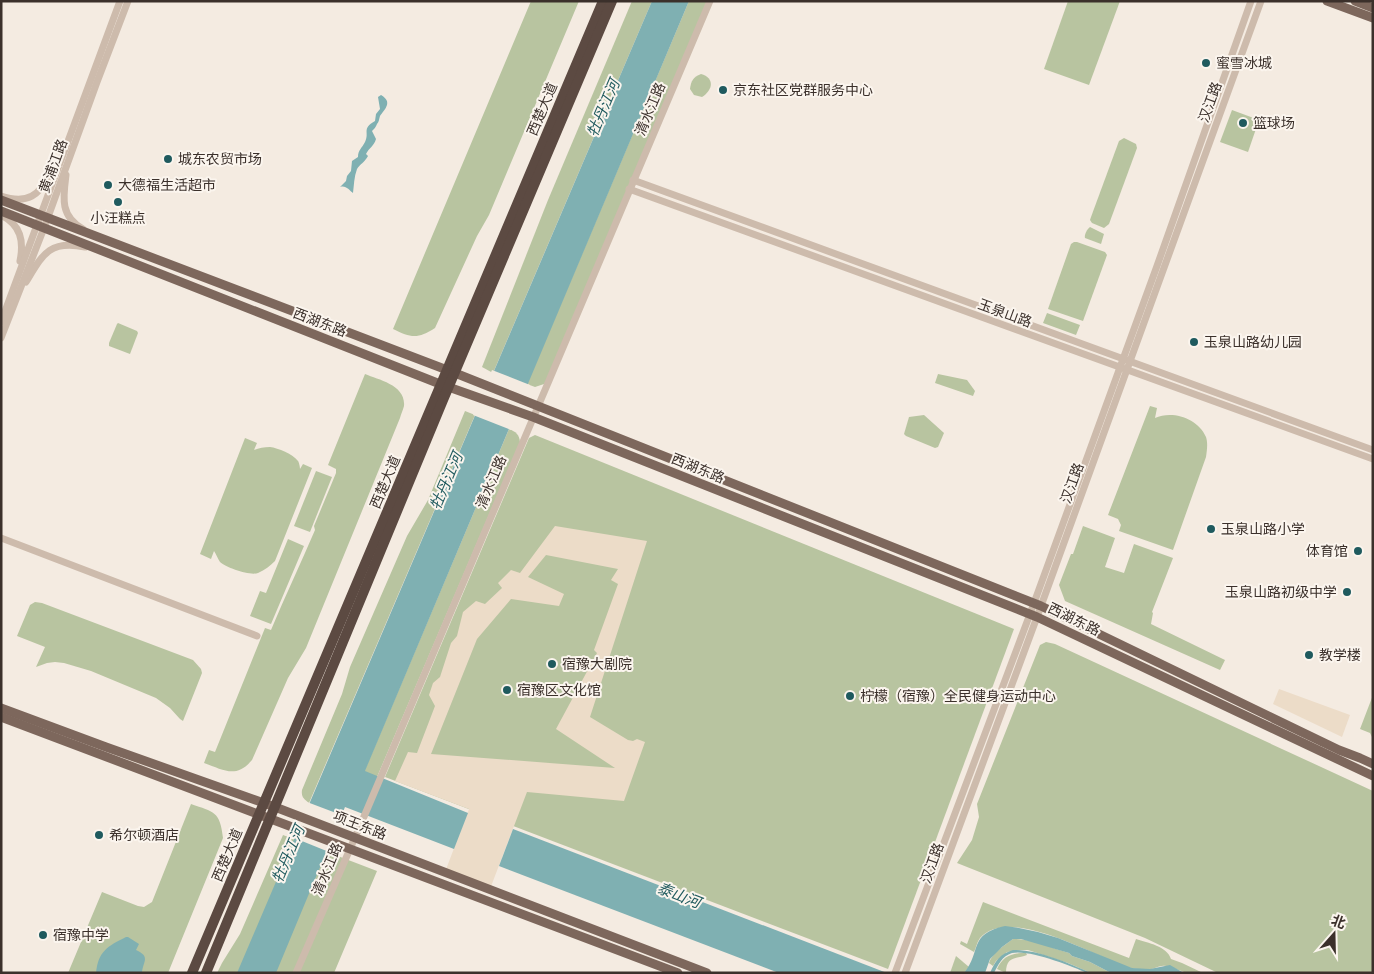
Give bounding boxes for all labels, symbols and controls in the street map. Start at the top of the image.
place label: 蜜雪冰城 [1216,55,1272,71]
marker: 蜜雪冰城 [1200,57,1212,69]
water label: 牡丹江河 [583,74,624,139]
street label: 西楚大道 [524,80,560,138]
street label: 清水江路 [632,80,668,138]
street label: 汉江路 [1195,80,1225,124]
place label: 京东社区党群服务中心 [733,82,873,98]
marker: 京东社区党群服务中心 [717,84,729,96]
place label: 篮球场 [1253,115,1295,131]
marker: 篮球场 [1237,117,1249,129]
street label: 黄浦江路 [36,137,70,195]
place label: 城东农贸市场 [178,151,262,167]
marker: 城东农贸市场 [162,153,174,165]
place label: 大德福生活超市 [118,177,216,193]
marker: 大德福生活超市 [102,179,114,191]
marker: 小汪糕点 [112,196,124,208]
place label: 小汪糕点 [90,210,146,226]
street label: 玉泉山路 [976,296,1034,330]
street label: 西湖东路 [291,304,349,340]
place label: 玉泉山路幼儿园 [1204,334,1302,350]
marker: 玉泉山路幼儿园 [1188,336,1200,348]
water label: 牡丹江河 [426,447,467,512]
street label: 西湖东路 [669,450,727,486]
street label: 西楚大道 [367,453,403,511]
street label: 清水江路 [473,453,509,511]
street label: 汉江路 [1057,461,1087,505]
place label: 玉泉山路小学 [1221,521,1305,537]
marker: 玉泉山路小学 [1205,523,1217,535]
place label: 体育馆 [1306,543,1348,559]
marker: 体育馆 [1352,545,1364,557]
place label: 玉泉山路初级中学 [1225,584,1337,600]
marker: 玉泉山路初级中学 [1341,586,1353,598]
street label: 西湖东路 [1045,600,1103,638]
place label: 教学楼 [1319,647,1361,663]
marker: 教学楼 [1303,649,1315,661]
place label: 宿豫大剧院 [562,656,632,672]
marker: 宿豫大剧院 [546,658,558,670]
place label: 宿豫区文化馆 [517,682,601,698]
marker: 宿豫区文化馆 [501,684,513,696]
place label: 柠檬（宿豫）全民健身运动中心 [860,688,1056,704]
marker: 柠檬（宿豫）全民健身运动中心 [844,690,856,702]
street label: 项王东路 [331,807,389,843]
water label: 牡丹江河 [268,820,309,885]
street label: 西楚大道 [209,826,245,884]
place label: 希尔顿酒店 [109,827,179,843]
marker: 希尔顿酒店 [93,829,105,841]
street label: 清水江路 [309,840,345,898]
street label: 汉江路 [917,841,947,885]
water label: 泰山河 [655,879,706,912]
north arrow [1309,909,1359,959]
text: 北 [1329,912,1348,932]
place label: 宿豫中学 [53,927,109,943]
marker: 宿豫中学 [37,929,49,941]

